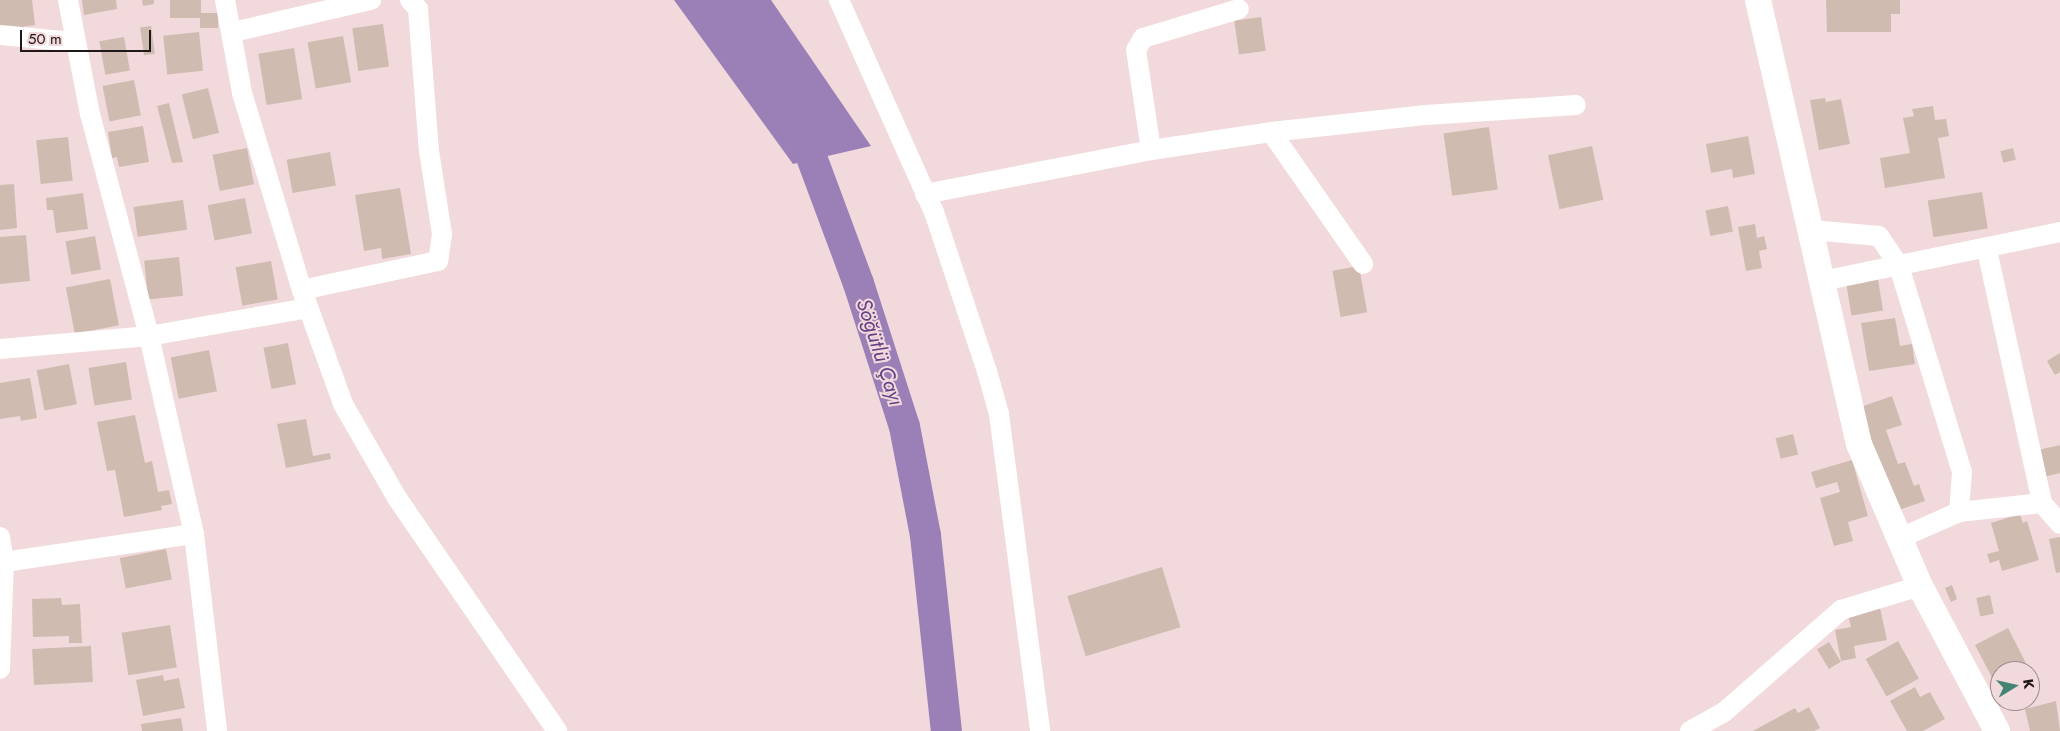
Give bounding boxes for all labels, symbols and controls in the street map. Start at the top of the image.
scale bar [22,20,154,52]
text: 50 m [28,28,62,50]
water label: Söğütlü Çayı [851,295,909,409]
north arrow [1990,661,2040,711]
text: K [2018,677,2039,690]

